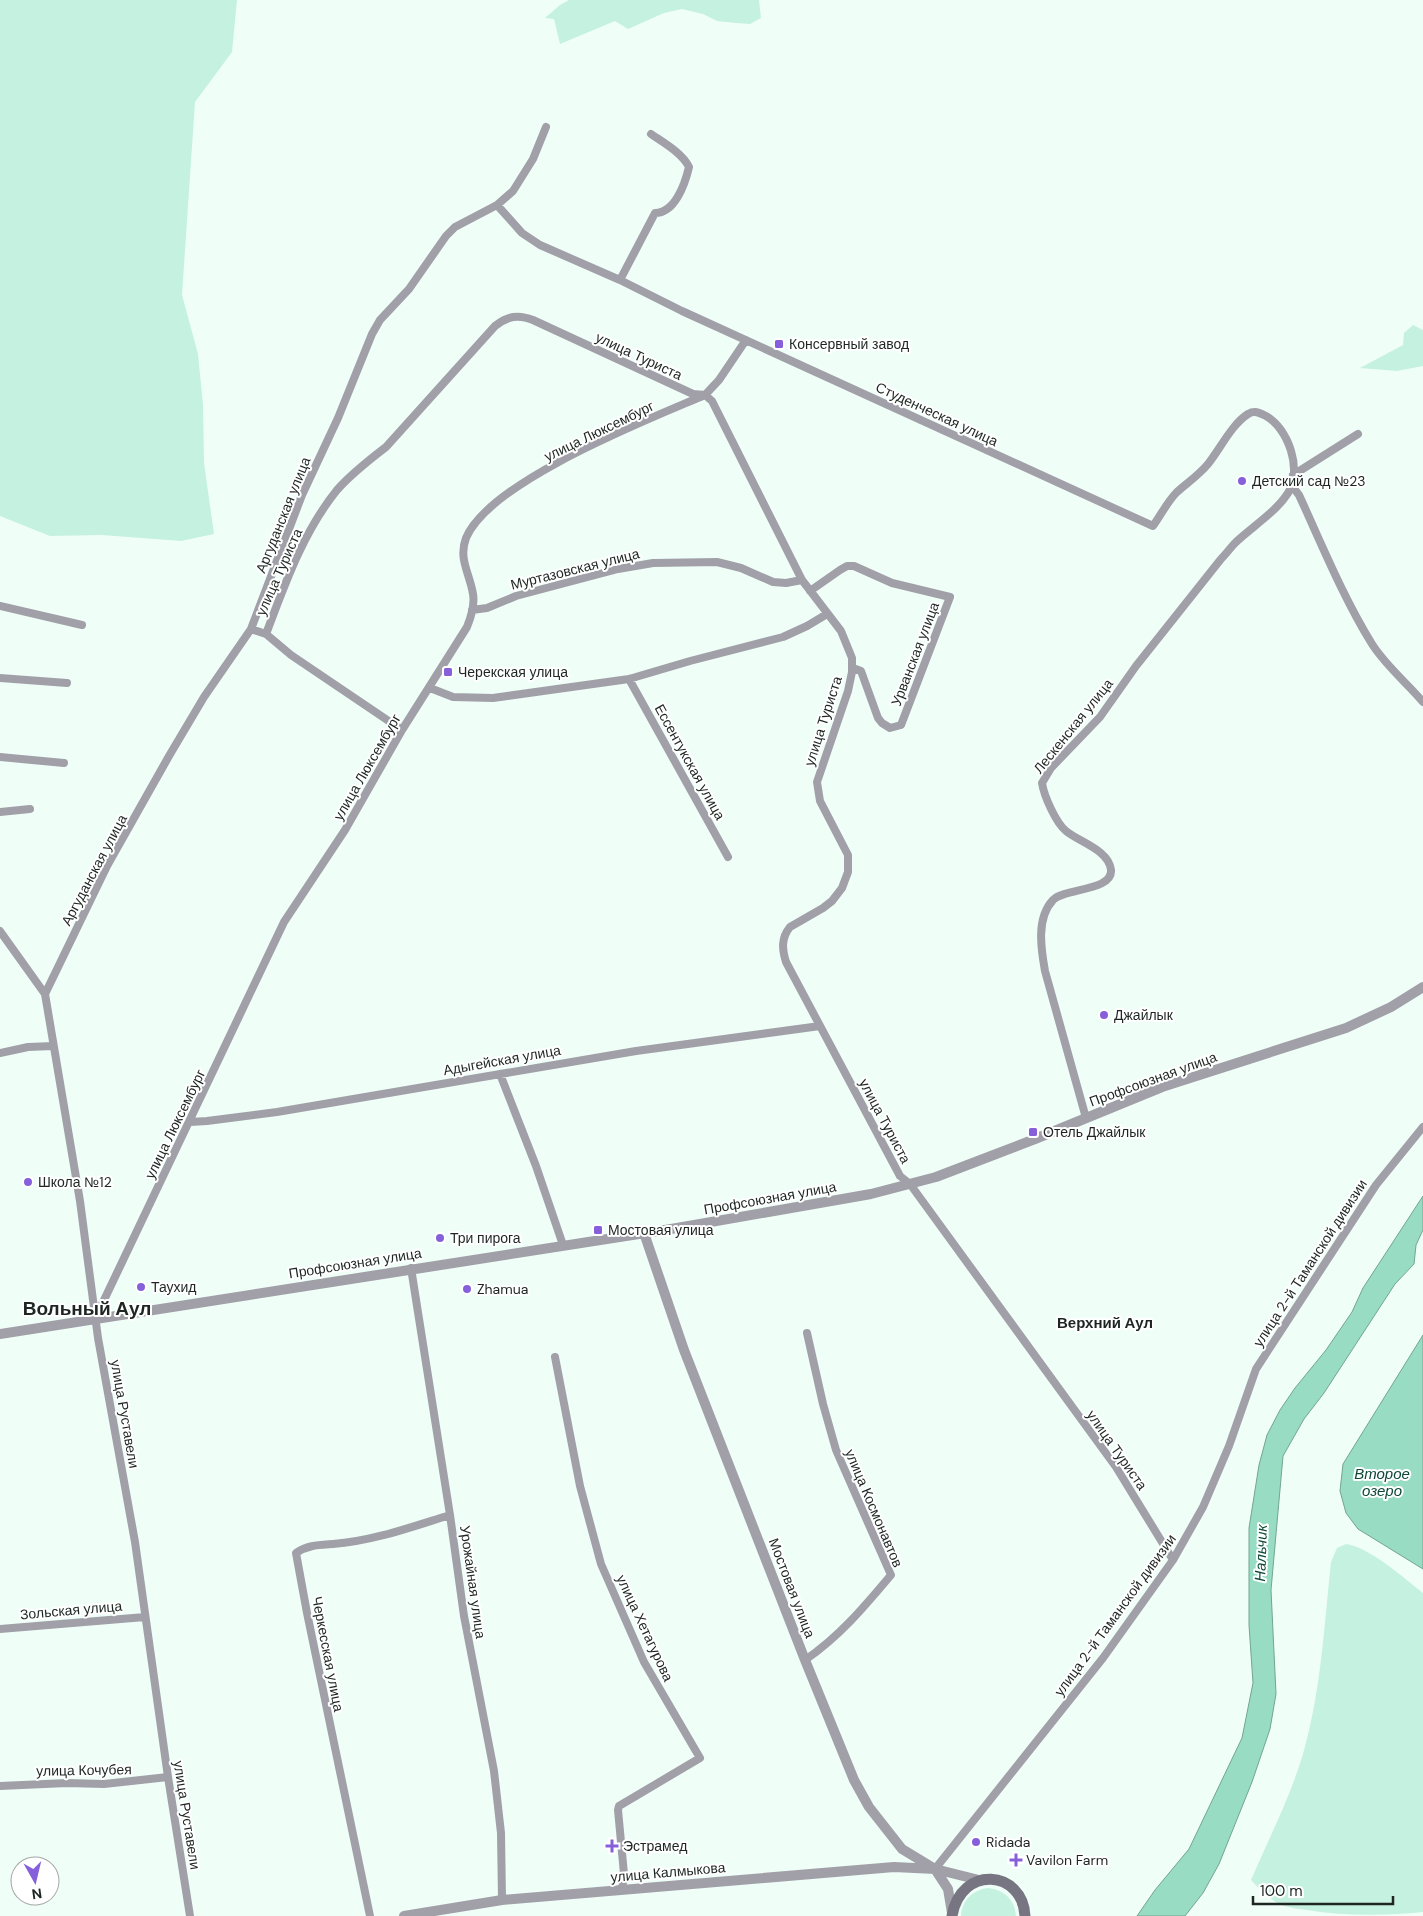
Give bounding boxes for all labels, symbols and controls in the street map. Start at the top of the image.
street label: улица Туриста [593,328,685,384]
place label: Консервный завод [789,335,909,353]
marker: Консервный завод [773,338,785,350]
street label: Студенческая улица [873,378,1001,450]
street label: улица Люксембург [541,397,657,465]
street label: Аргуданская улица [252,454,315,576]
place label: Детский сад №23 [1252,472,1366,490]
marker: Детский сад №23 [1236,475,1248,487]
street label: улица Туриста [252,525,306,618]
street label: Муртазовская улица [509,544,642,594]
street label: Урванская улица [887,599,943,709]
place label: Черекская улица [458,663,568,681]
marker: Черекская улица [442,666,454,678]
street label: улица Туриста [800,674,846,768]
street label: Лескенская улица [1029,675,1117,777]
street label: Ессентукская улица [651,701,729,823]
street label: улица Люксембург [329,711,405,823]
street label: Аргуданская улица [57,811,131,929]
place label: Джайлык [1114,1006,1174,1024]
marker: Джайлык [1098,1009,1110,1021]
street label: Адыгейская улица [442,1041,562,1079]
street label: Профсоюзная улица [1087,1047,1219,1110]
street label: улица Люксембург [141,1066,209,1182]
street label: улица Туриста [855,1076,915,1167]
place label: Отель Джайлык [1043,1123,1146,1141]
marker: Отель Джайлык [1027,1126,1039,1138]
place label: Школа №12 [38,1173,112,1191]
marker: Школа №12 [22,1176,34,1188]
street label: улица 2-й Таманской дивизии [1249,1176,1371,1350]
street label: Профсоюзная улица [702,1177,838,1219]
place label: Мостовая улица [608,1221,714,1239]
marker: Мостовая улица [592,1224,604,1236]
place label: Три пирога [450,1229,521,1247]
marker: Три пирога [434,1232,446,1244]
street label: Профсоюзная улица [287,1244,423,1282]
place label: Таухид [151,1278,197,1296]
place label: Zhamua [477,1280,528,1298]
marker: Таухид [135,1281,147,1293]
marker: Zhamua [461,1283,473,1295]
district label: Вольный Аул [23,1296,151,1321]
district label: Верхний Аул [1057,1313,1153,1333]
street label: улица Руставели [107,1358,143,1470]
street label: улица Туриста [1083,1407,1151,1494]
street label: улица Космонавтов [841,1446,907,1570]
water label: Второе озеро [1354,1464,1410,1501]
water label: Нальчик [1250,1523,1272,1582]
street label: Урожайная улица [456,1524,490,1640]
street label: улица 2-й Таманской дивизии [1050,1530,1180,1700]
street label: Мостовая улица [765,1536,819,1641]
street label: улица Хетагурова [612,1572,678,1684]
street label: Черкесская улица [308,1595,348,1713]
street label: Зольская улица [19,1597,123,1623]
street label: улица Руставели [170,1759,204,1871]
street label: улица Кочубея [36,1760,132,1780]
place label: Ridada [986,1833,1030,1851]
marker: Ridada [970,1836,982,1848]
place label: Эстрамед [623,1837,687,1855]
marker: Эстрамед [605,1839,619,1853]
place label: Vavilon Farm [1026,1851,1108,1869]
marker: Vavilon Farm [1010,1854,1022,1866]
north arrow [10,1856,60,1906]
street label: улица Калмыкова [610,1858,726,1886]
scale bar [1253,1874,1393,1906]
text: 100 m [1260,1881,1303,1901]
text: N [30,1884,43,1903]

